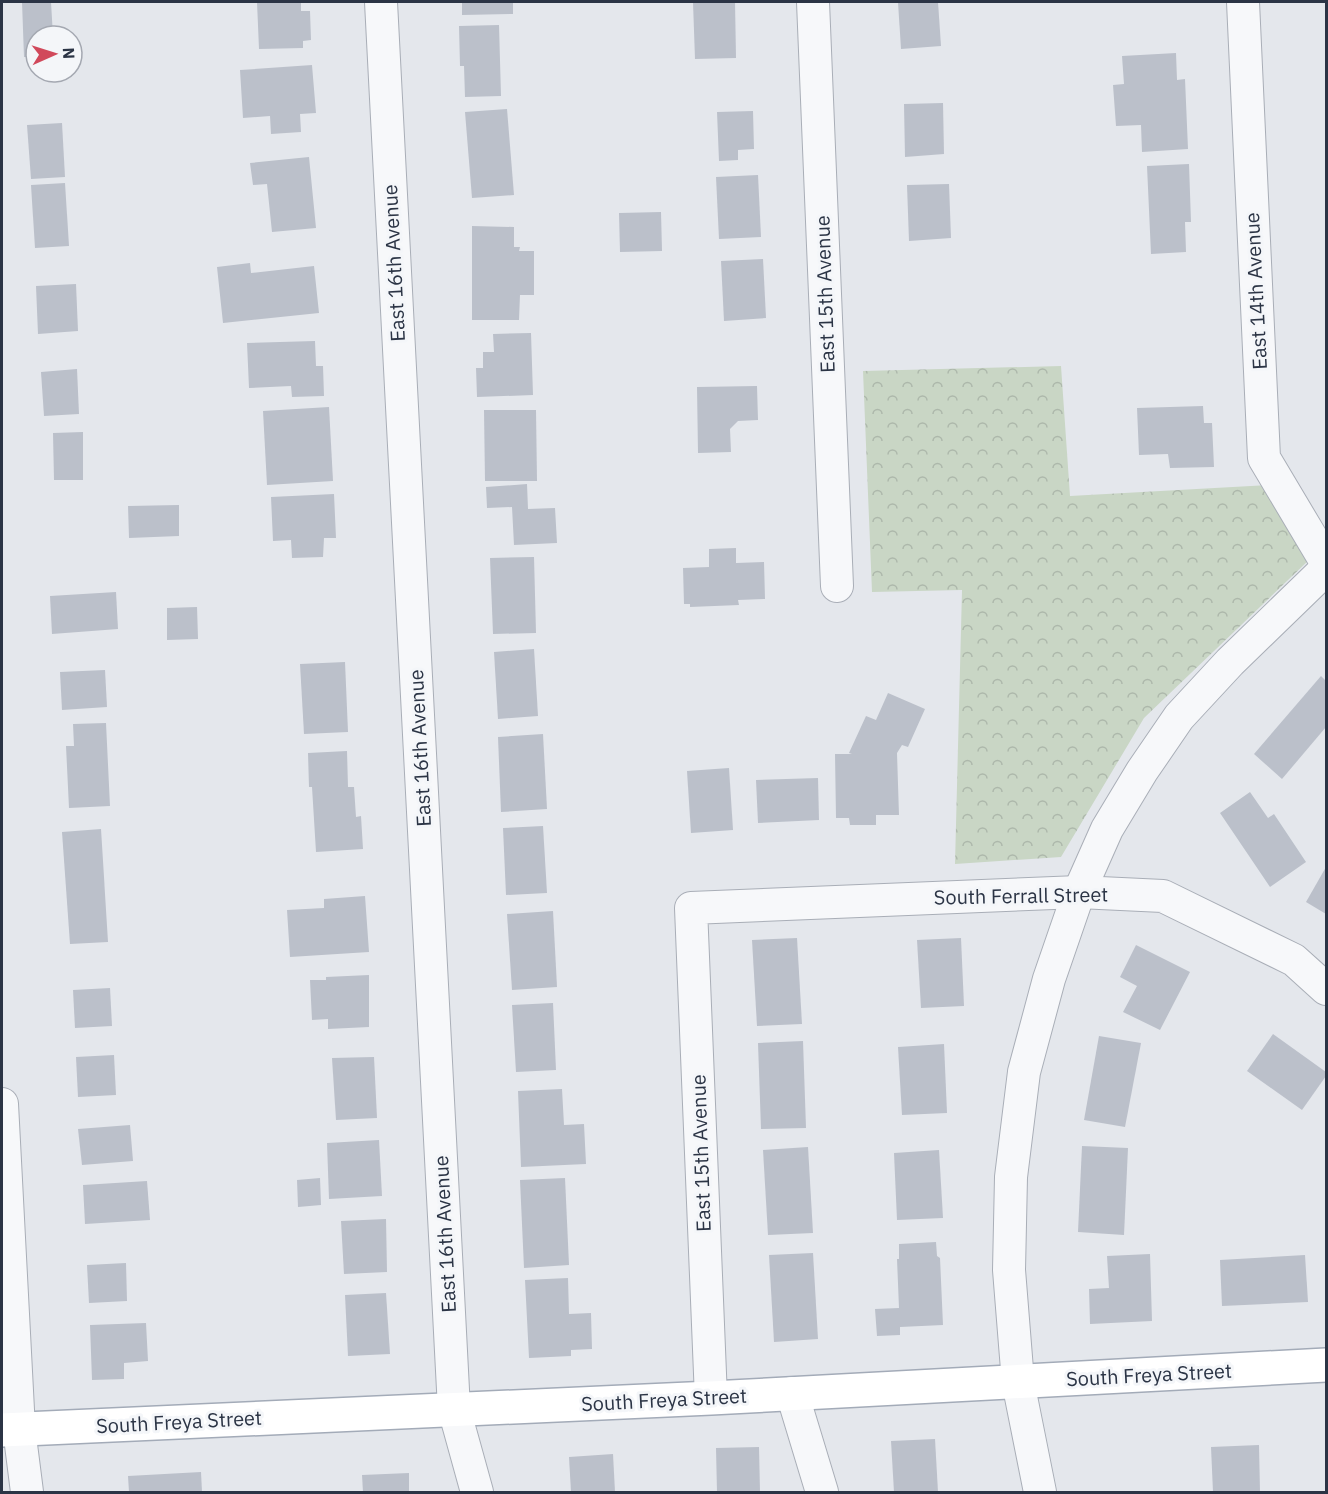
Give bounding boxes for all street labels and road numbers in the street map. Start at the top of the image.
street label: East 16th Avenue [376,184,411,342]
street label: East 14th Avenue [1238,212,1273,370]
street label: East 15th Avenue [808,215,841,373]
street label: East 16th Avenue [402,669,437,827]
street label: South Ferrall Street [933,880,1109,911]
street label: East 15th Avenue [684,1074,717,1232]
street label: East 16th Avenue [427,1155,462,1313]
street label: South Freya Street [1065,1357,1233,1392]
street label: South Freya Street [580,1382,748,1417]
street label: South Freya Street [95,1404,263,1439]

